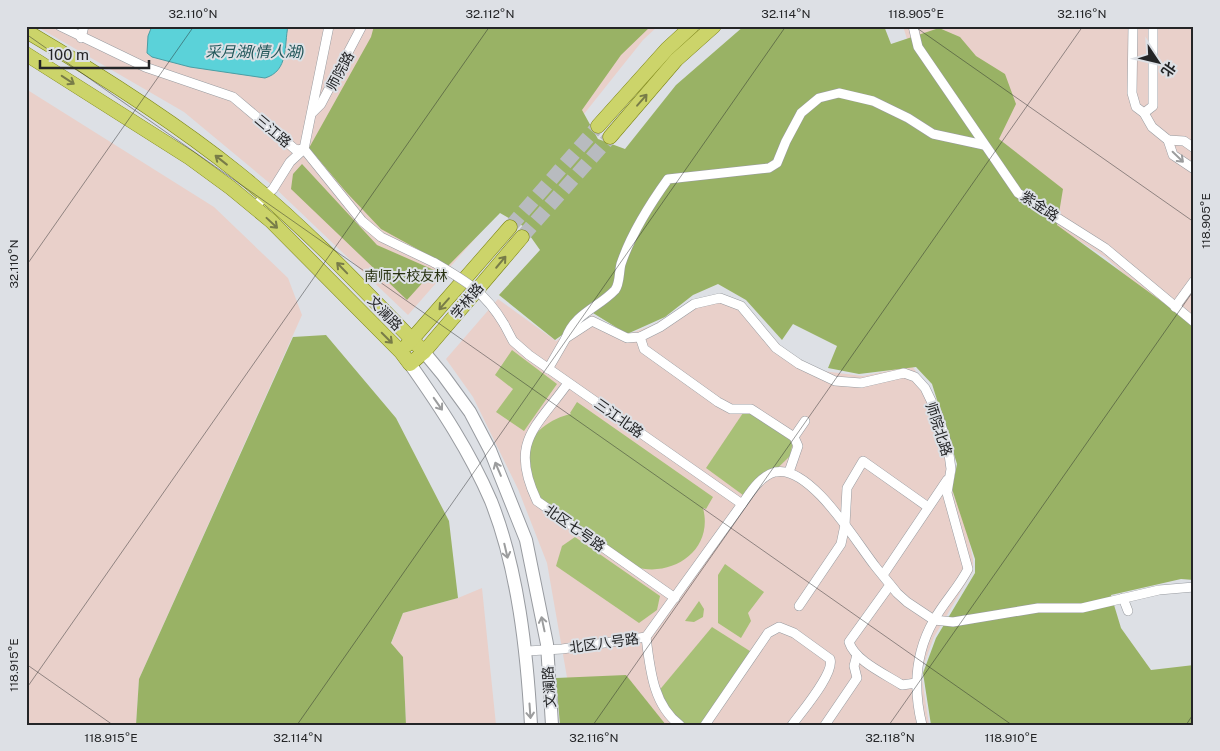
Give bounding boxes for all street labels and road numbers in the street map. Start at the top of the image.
street label: 师院路 [323,49,357,93]
street label: 三江路 [252,111,294,151]
street label: 紫金路 [1018,188,1062,224]
street label: 学林路 [447,280,487,322]
street label: 文澜路 [365,292,405,334]
street label: 三江北路 [591,395,647,441]
street label: 师院北路 [923,400,955,458]
street label: 北区七号路 [542,501,608,555]
street label: 北区八号路 [568,630,640,656]
street label: 文澜路 [540,665,558,709]

